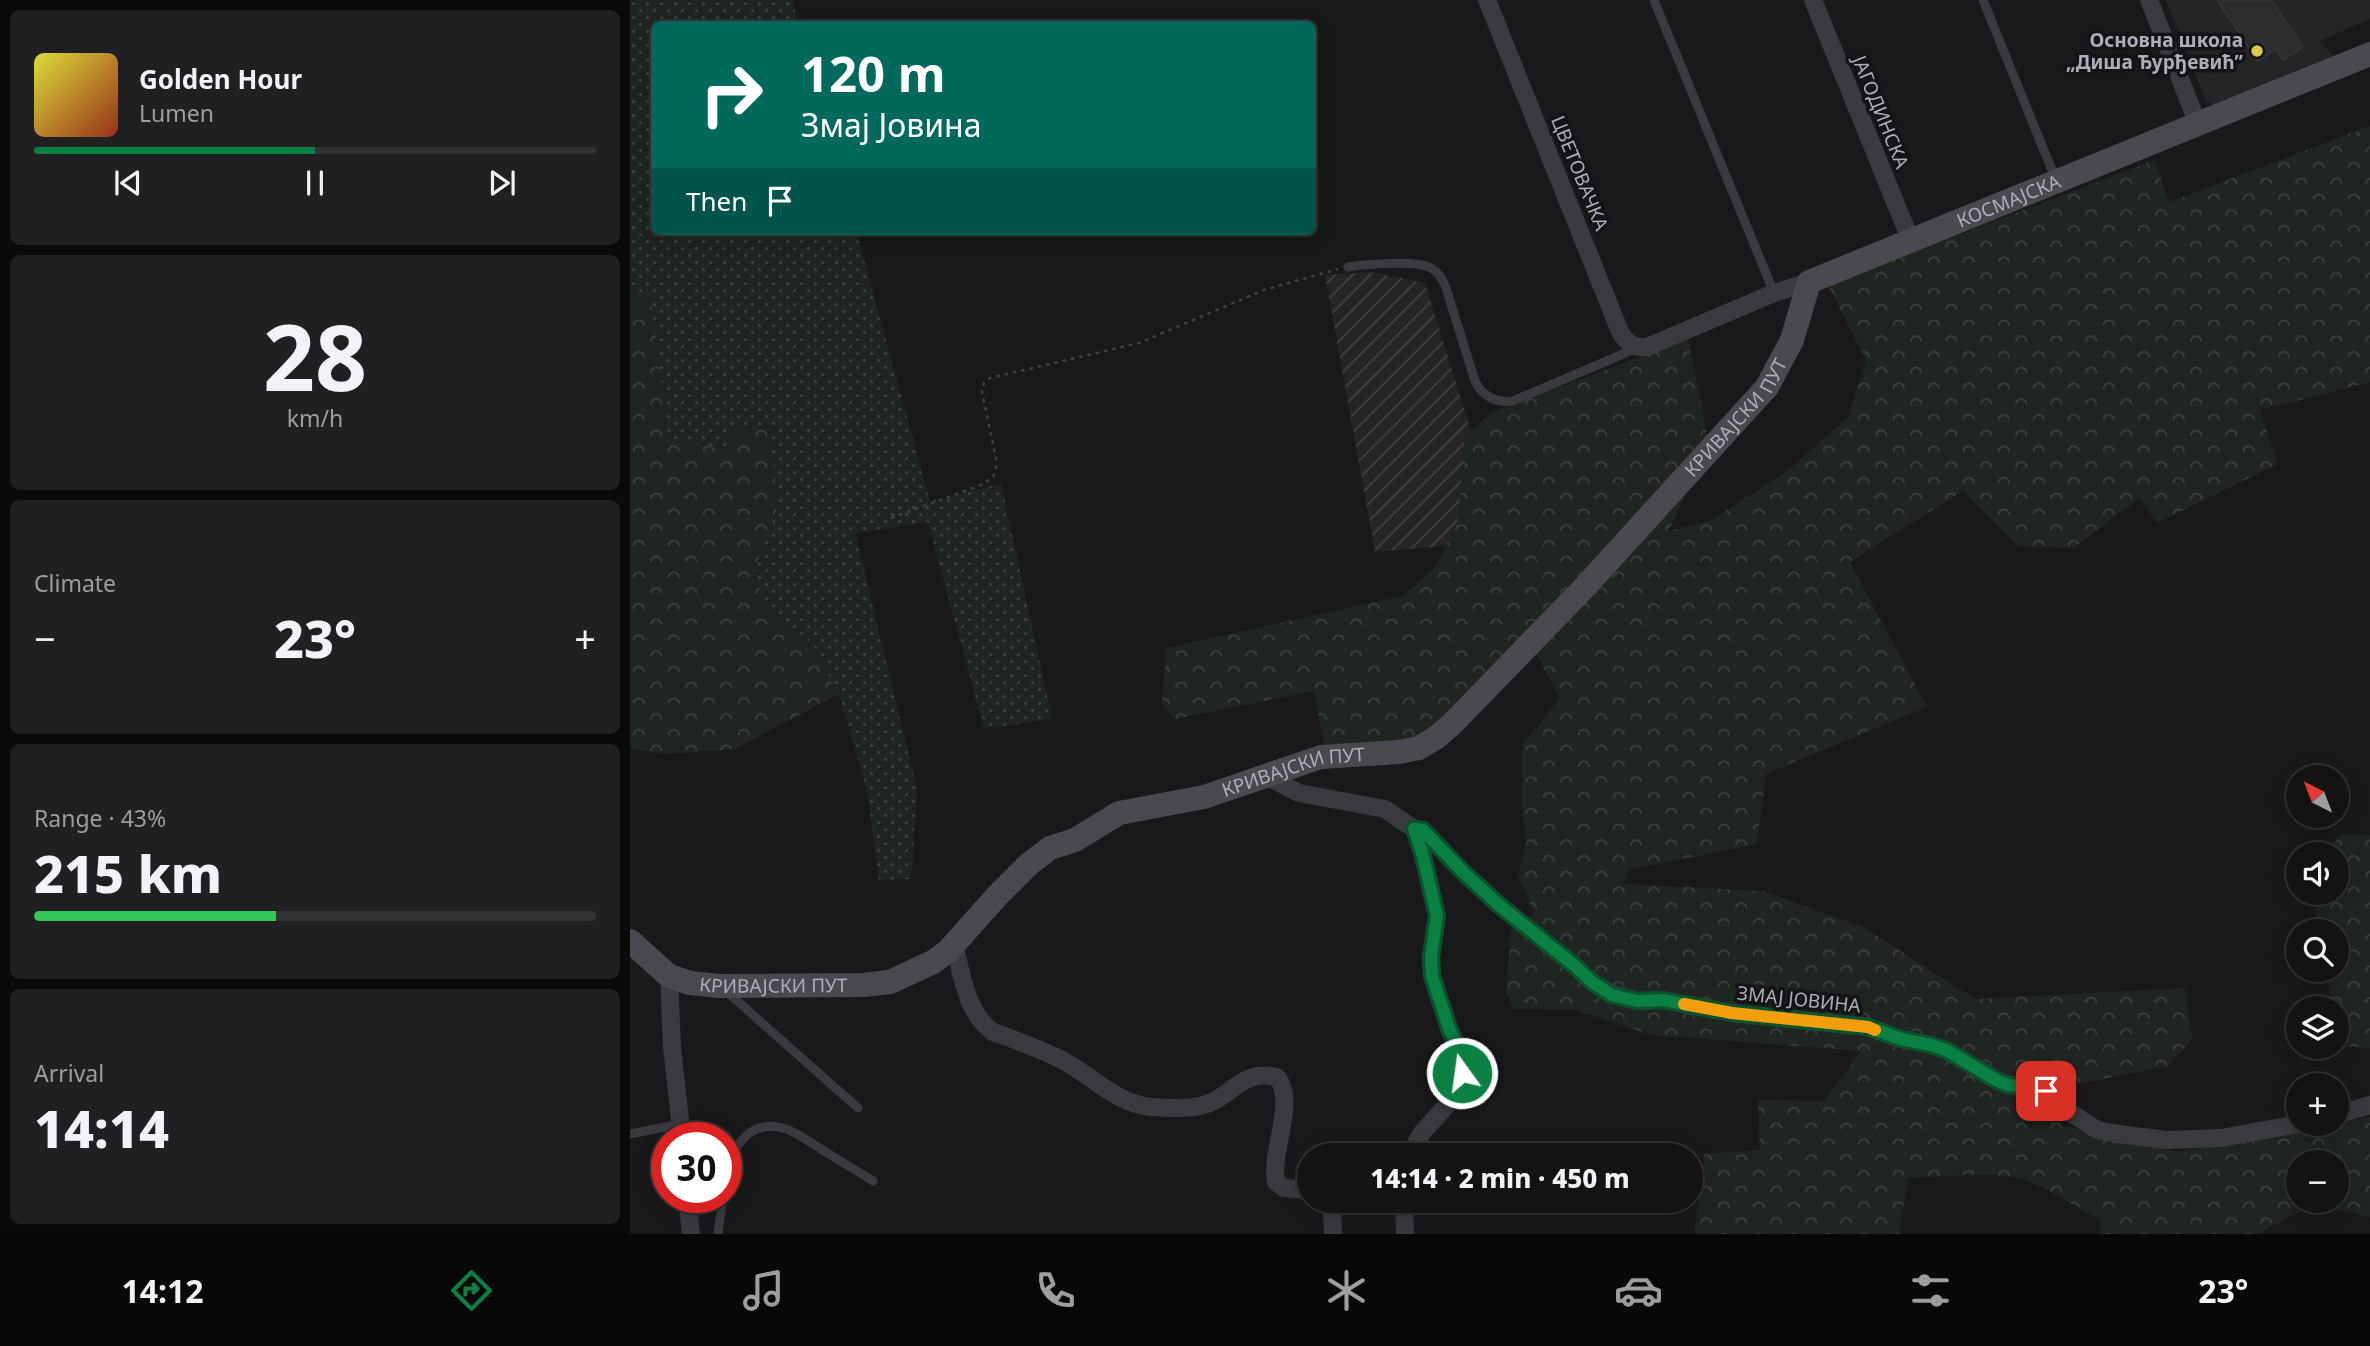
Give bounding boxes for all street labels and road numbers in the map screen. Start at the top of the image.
street label: ЈАГОДИНСКА [1846,50,1916,173]
street label: ЦВЕТОВАЧКА [1545,112,1615,235]
street label: КОСМАЈСКА [1953,168,2065,234]
street label: КРИВАЈСКИ ПУТ [1679,353,1793,482]
street label: КРИВАЈСКИ ПУТ [1218,741,1366,803]
street label: КРИВАЈСКИ ПУТ [698,971,848,999]
street label: ЗМАЈ ЈОВИНА [1736,980,1863,1019]

